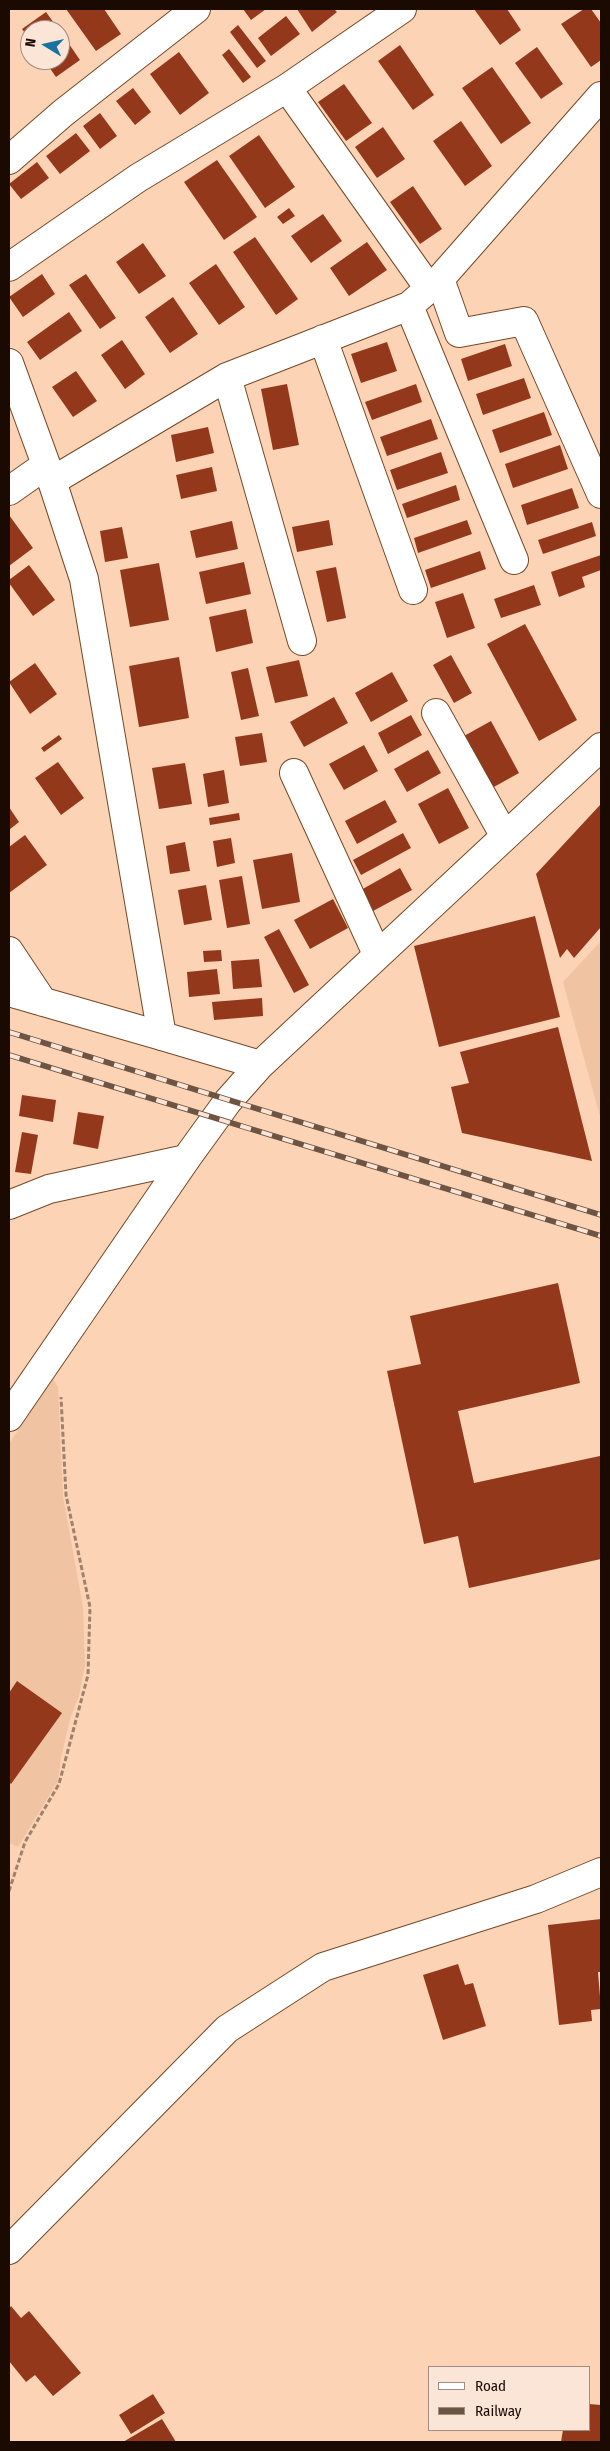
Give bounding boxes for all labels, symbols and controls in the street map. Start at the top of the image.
north arrow [20,20,70,70]
text: N [22,37,40,48]
legend [428,2366,590,2431]
text: Road [475,2377,506,2395]
text: Railway [475,2402,522,2420]

